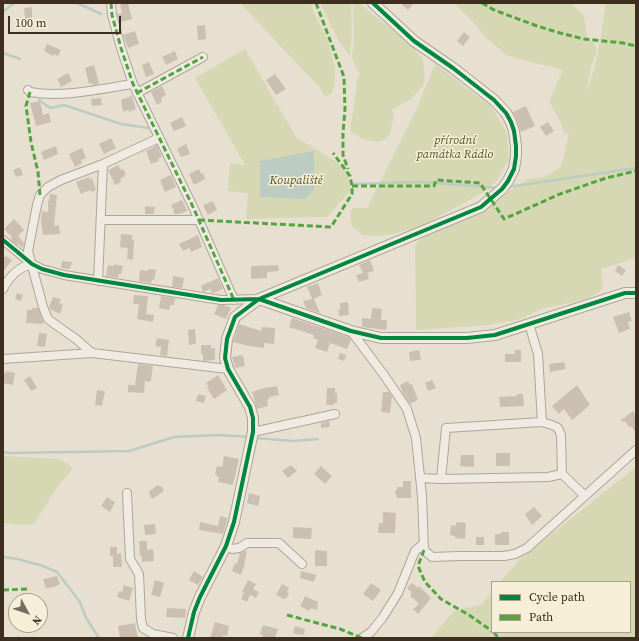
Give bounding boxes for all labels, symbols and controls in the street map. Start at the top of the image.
scale bar [10,8,123,34]
text: 100 m [15,15,47,31]
park label: přírodní památka Rádlo [417,134,493,162]
park label: Koupaliště [269,174,323,188]
legend [491,581,631,633]
text: Cycle path [529,589,585,605]
north arrow [8,593,48,633]
text: Path [529,609,553,625]
text: N [28,612,45,628]

